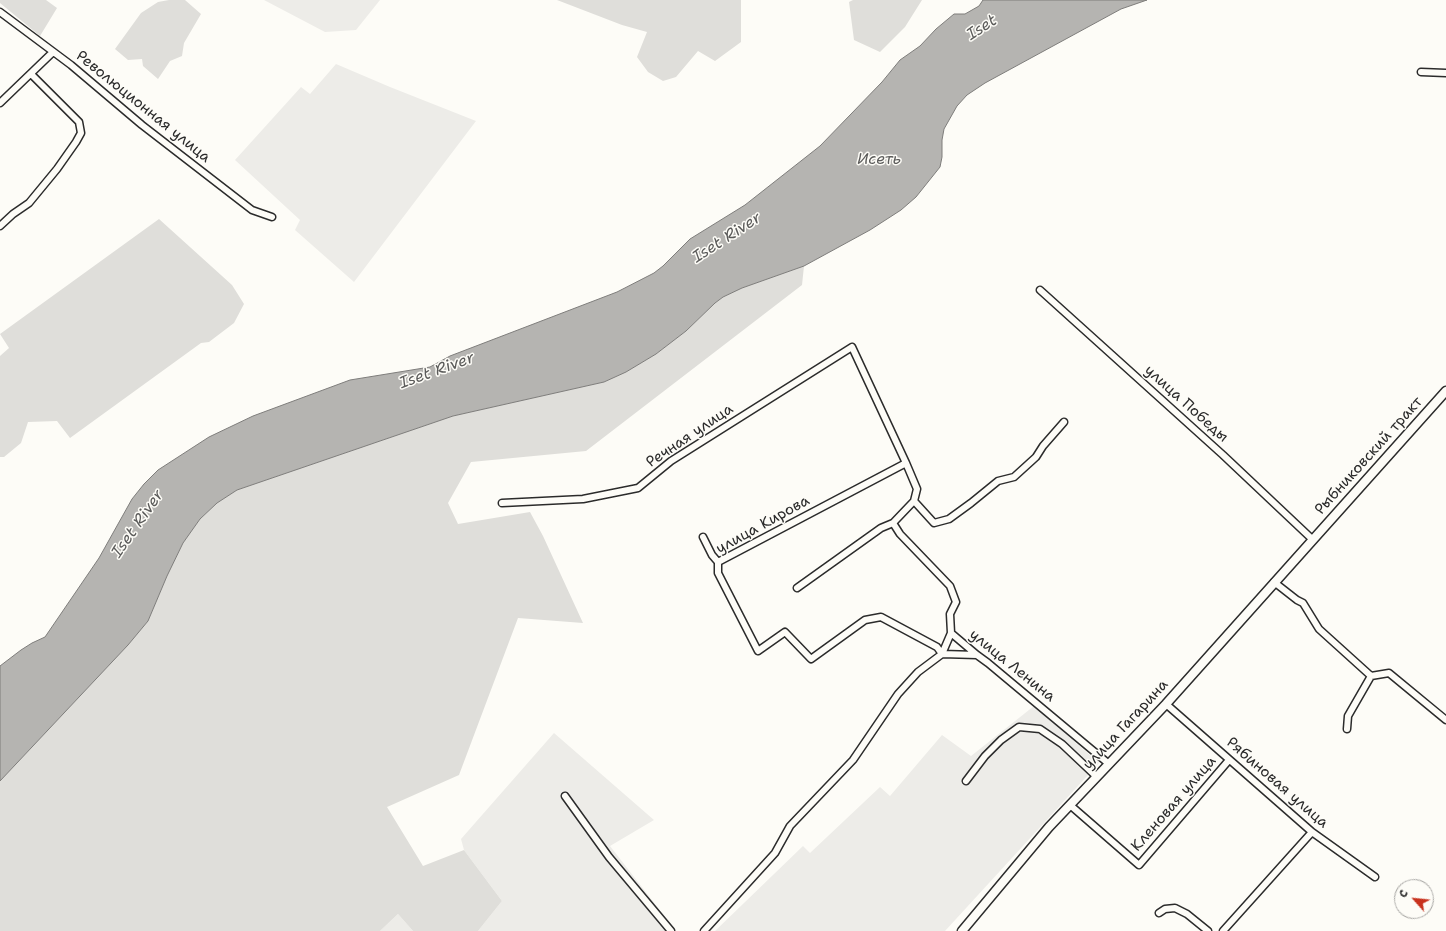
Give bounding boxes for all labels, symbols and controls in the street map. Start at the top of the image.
water label: Iset [963,11,1001,45]
street label: Революционная улица [72,47,214,167]
water label: Исеть [857,150,901,170]
water label: Iset River [689,209,765,267]
water label: Iset River [397,349,477,393]
street label: улица Победы [1140,362,1232,446]
street label: Рыбниковский тракт [1311,393,1427,519]
street label: Речная улица [643,400,737,472]
water label: Iset River [108,486,168,562]
street label: улица Кирова [713,492,813,558]
street label: улица Ленина [965,626,1059,706]
street label: улица Гагарина [1080,676,1172,774]
street label: Рябиновая улица [1222,734,1332,832]
street label: Кленовая улица [1128,753,1220,855]
north arrow [1394,879,1434,919]
text: С [1396,887,1412,900]

